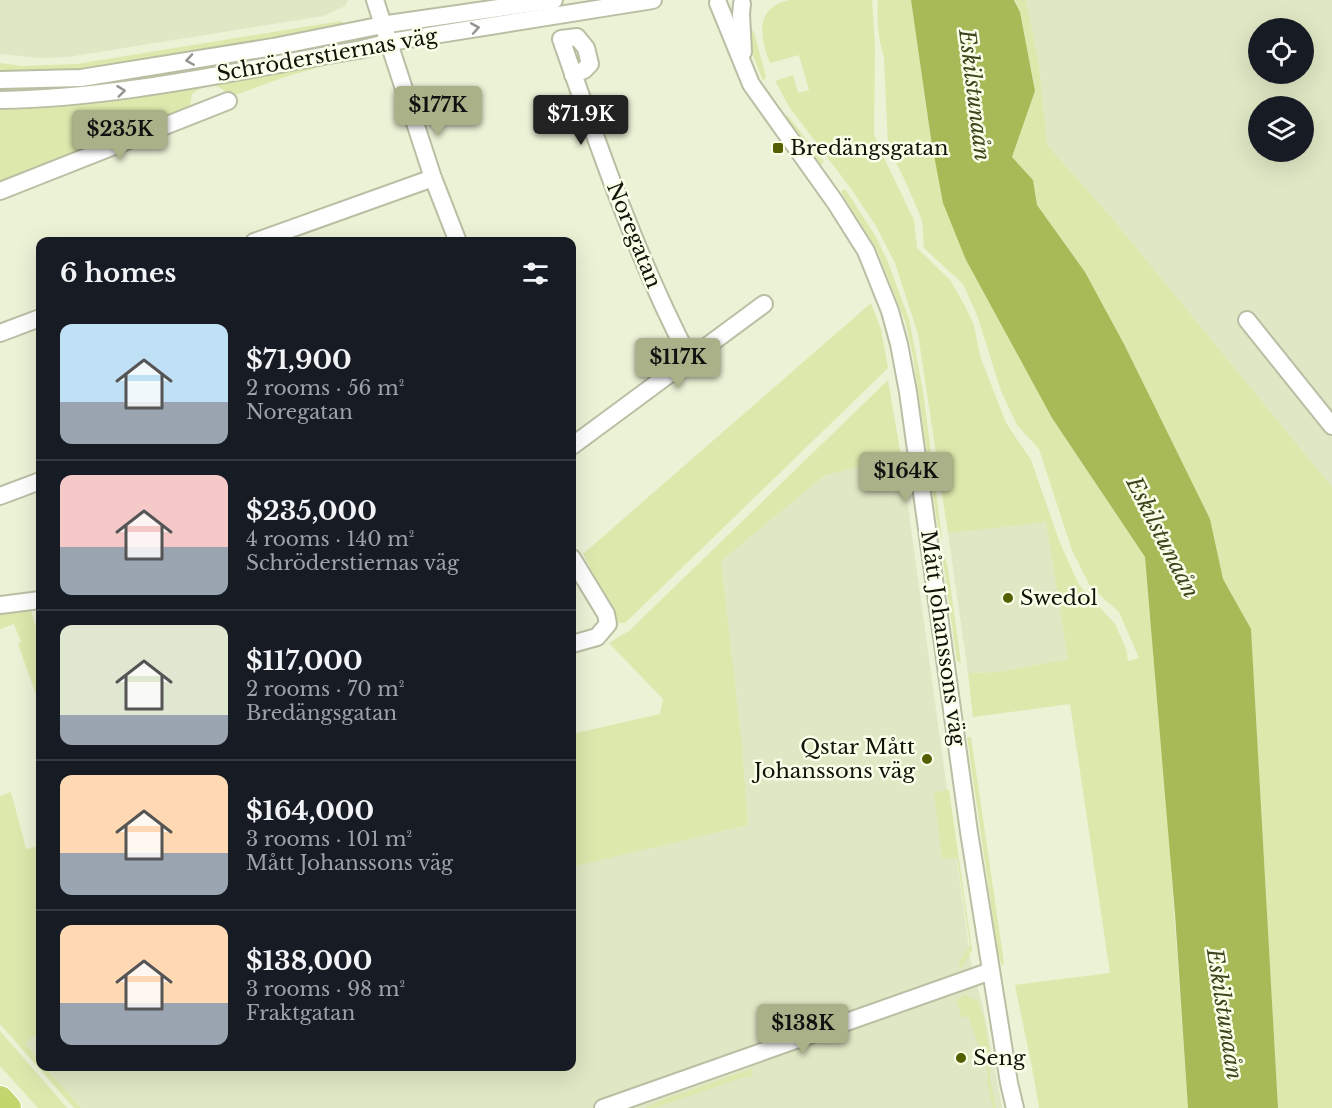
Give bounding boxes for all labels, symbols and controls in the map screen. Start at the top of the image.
map controls [1248,18,1314,162]
button: locate [1248,18,1314,84]
one-way arrow [469,22,479,35]
street label: Schröderstiernas väg [215,23,440,87]
water label: Eskilstunaån [953,27,996,163]
one-way arrow [186,53,196,66]
one-way arrow [116,85,126,97]
pin: $177K [396,86,480,137]
text: $177K [409,93,467,117]
pin: $71.9K [532,95,630,146]
button: layers [1248,96,1314,162]
text: $71.9K [547,102,615,126]
pin: $235K [78,110,162,161]
text: $235K [87,117,153,141]
place label: Bredängsgatan [790,135,949,161]
marker: Bredängsgatan [771,141,785,155]
street label: Noregatan [601,178,667,292]
text: 6 homes [60,257,176,289]
icon: filters [519,257,552,290]
pin: $117K [636,338,720,389]
text: $71,900 [246,344,352,376]
text: $117K [649,345,707,369]
icon: home [108,348,180,420]
text: 2 rooms · 56 m² [246,376,404,400]
text: Noregatan [246,400,353,424]
pin: $164K [864,452,948,503]
text: $164K [874,459,938,483]
water label: Eskilstunaån [1120,471,1205,603]
text: $235,000 [246,495,377,527]
icon: home [108,499,180,571]
text: 4 rooms · 140 m² [246,527,414,551]
street label: Mått Johanssons väg [915,529,971,748]
text: Schröderstiernas väg [246,551,459,575]
place label: Swedol [1020,585,1098,611]
marker: Swedol [1001,591,1015,605]
text: $117,000 [246,645,363,677]
icon: home [108,649,180,721]
text: 2 rooms · 70 m² [246,677,404,701]
text: Bredängsgatan [246,701,397,725]
place label: Qstar Mått Johanssons väg [751,734,915,784]
marker: Qstar Mått Johanssons väg [920,752,934,766]
text: $164,000 [246,795,374,827]
icon: home [108,799,180,871]
text: 3 rooms · 101 m² [246,827,412,851]
text: Mått Johanssons väg [246,851,453,875]
text: $138,000 [246,945,372,977]
water label: Eskilstunaån [1201,946,1248,1082]
icon: home [108,949,180,1021]
text: 3 rooms · 98 m² [246,977,405,1001]
text: Fraktgatan [246,1001,355,1025]
pin: $138K [761,1004,845,1055]
text: $138K [771,1011,835,1035]
place label: Seng [973,1045,1026,1071]
marker: Seng [954,1051,968,1065]

